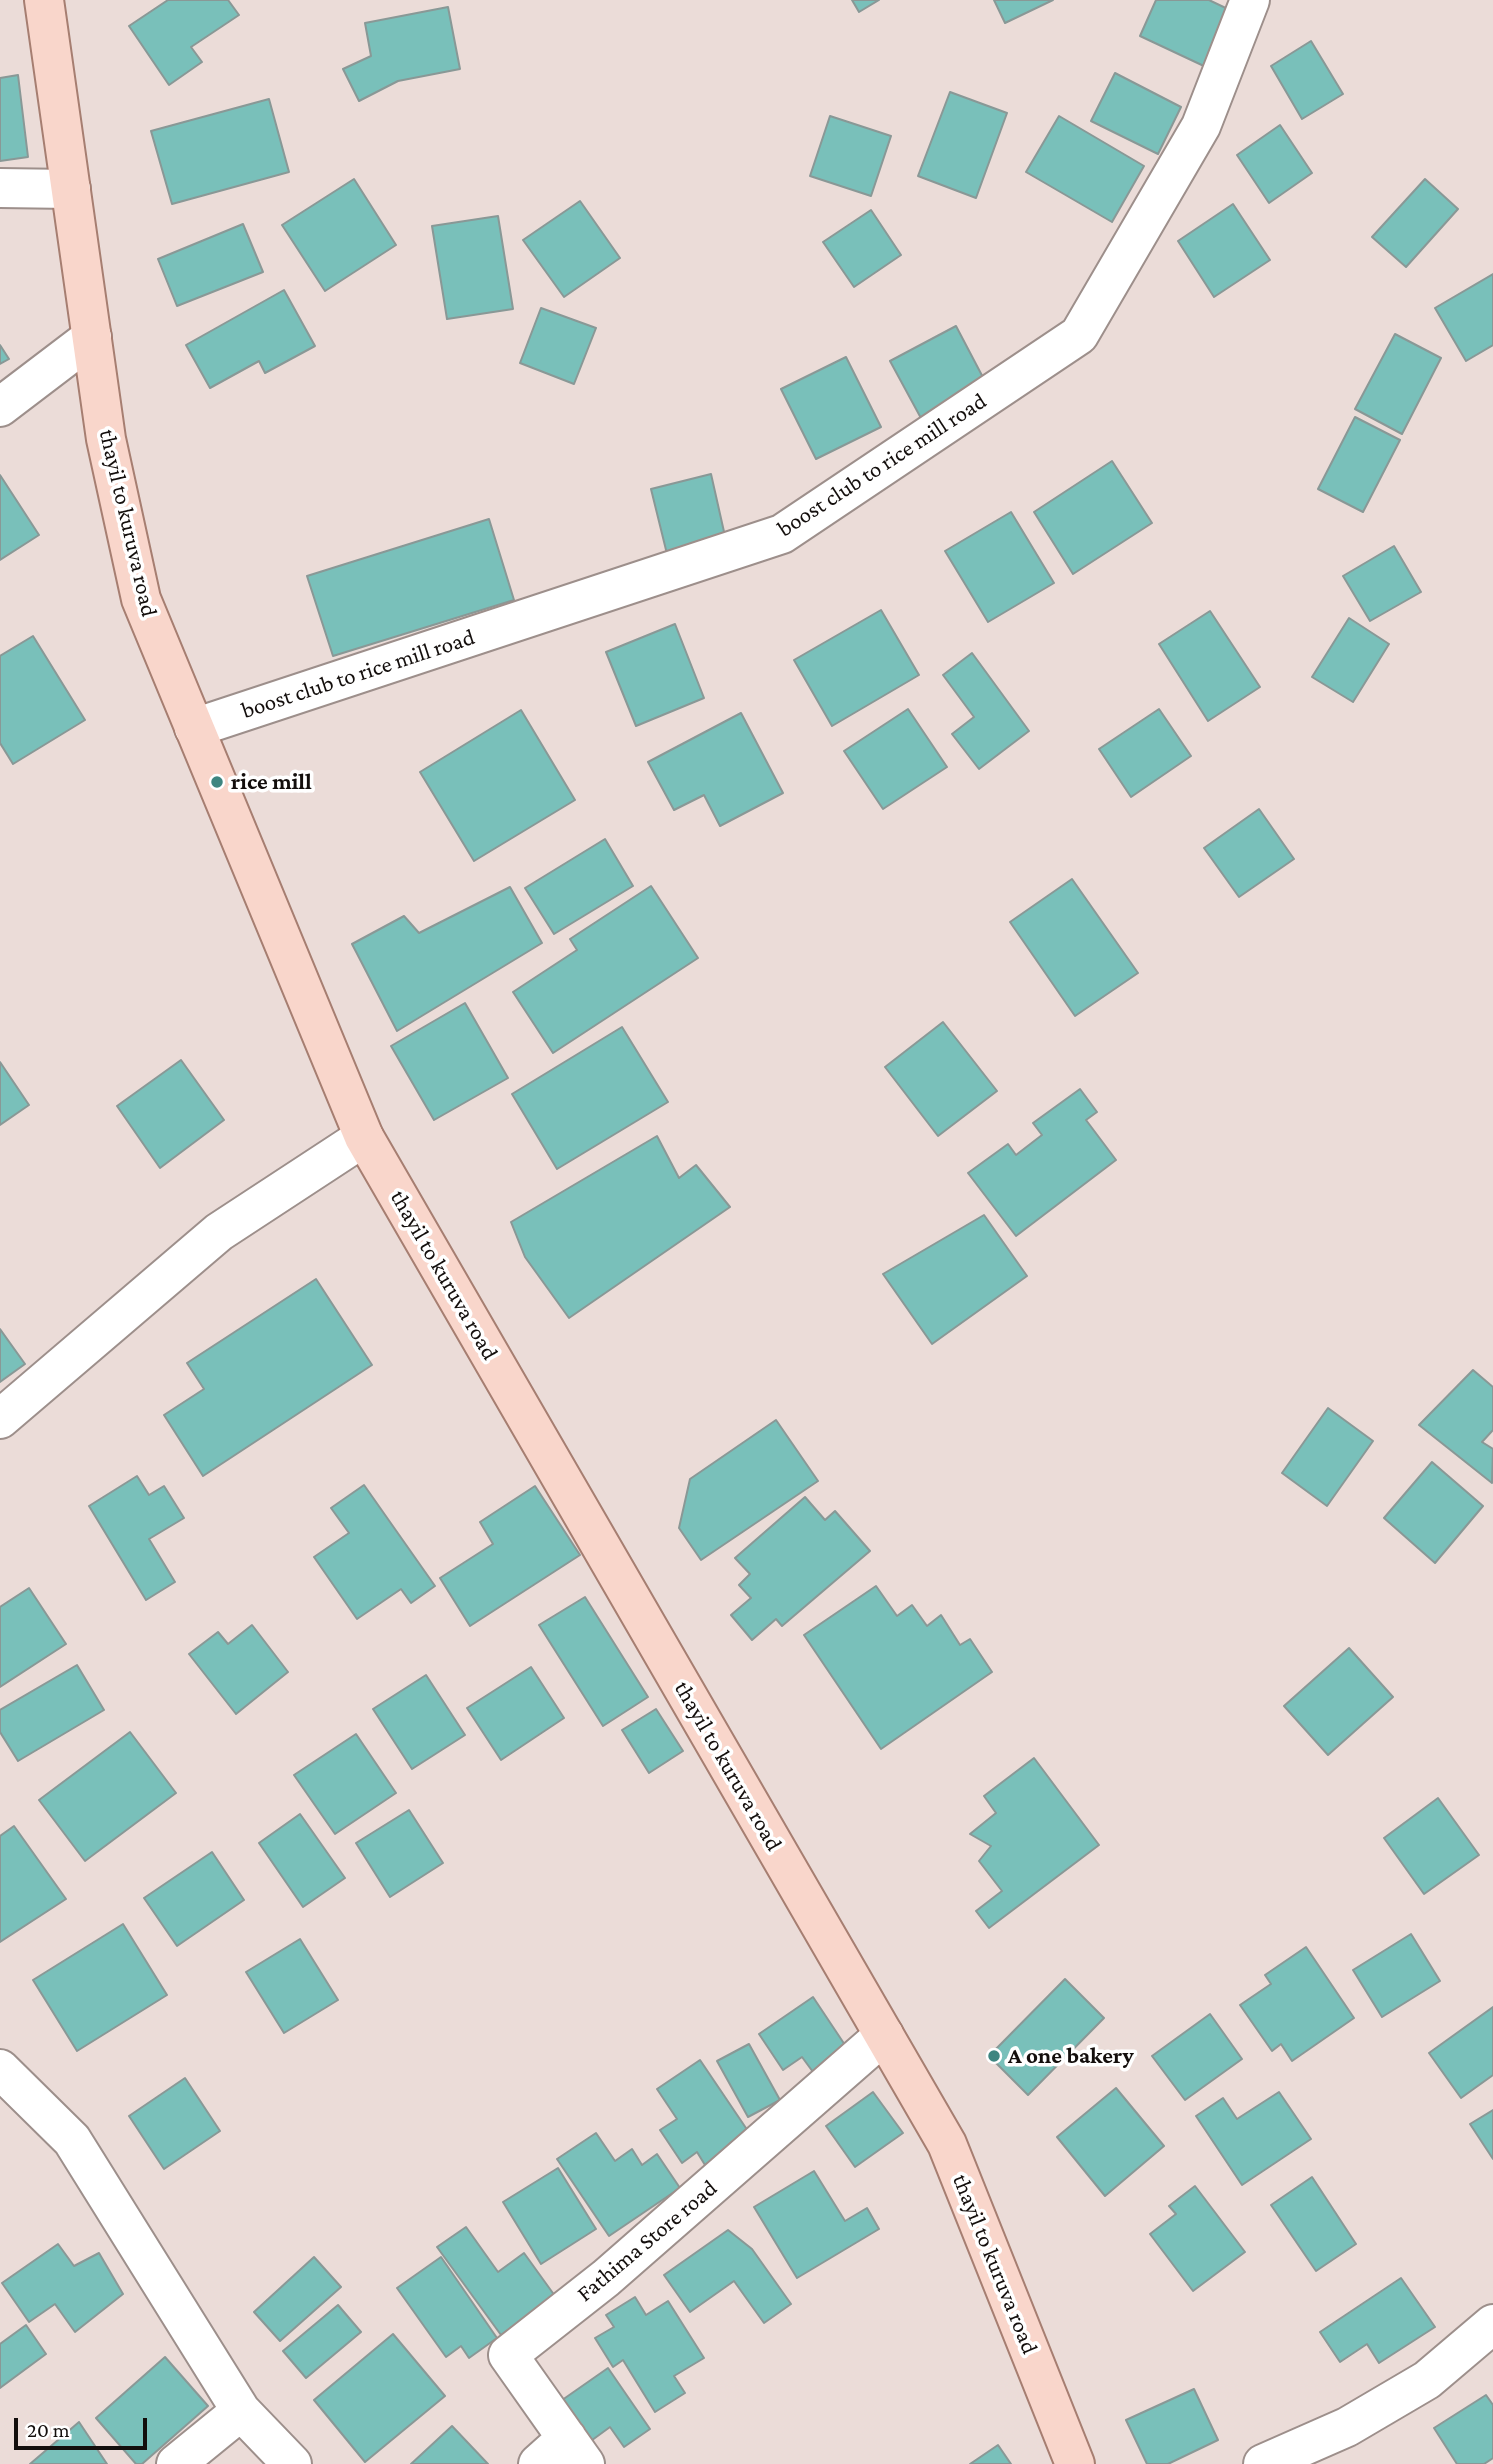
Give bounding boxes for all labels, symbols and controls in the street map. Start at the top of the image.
street label: boost club to rice mill road [772,387,992,543]
street label: thayil to kuruva road [93,427,163,619]
street label: boost club to rice mill road [238,623,478,725]
place label: rice mill [231,768,312,796]
marker: rice mill [209,774,225,790]
street label: thayil to kuruva road [384,1185,504,1365]
street label: thayil to kuruva road [668,1676,788,1856]
place label: A one bakery [1008,2042,1134,2070]
marker: A one bakery [986,2048,1002,2064]
street label: thayil to kuruva road [946,2170,1044,2358]
street label: Fathima Store road [571,2174,723,2308]
scale bar [18,2404,150,2448]
text: 20 m [27,2418,70,2442]

